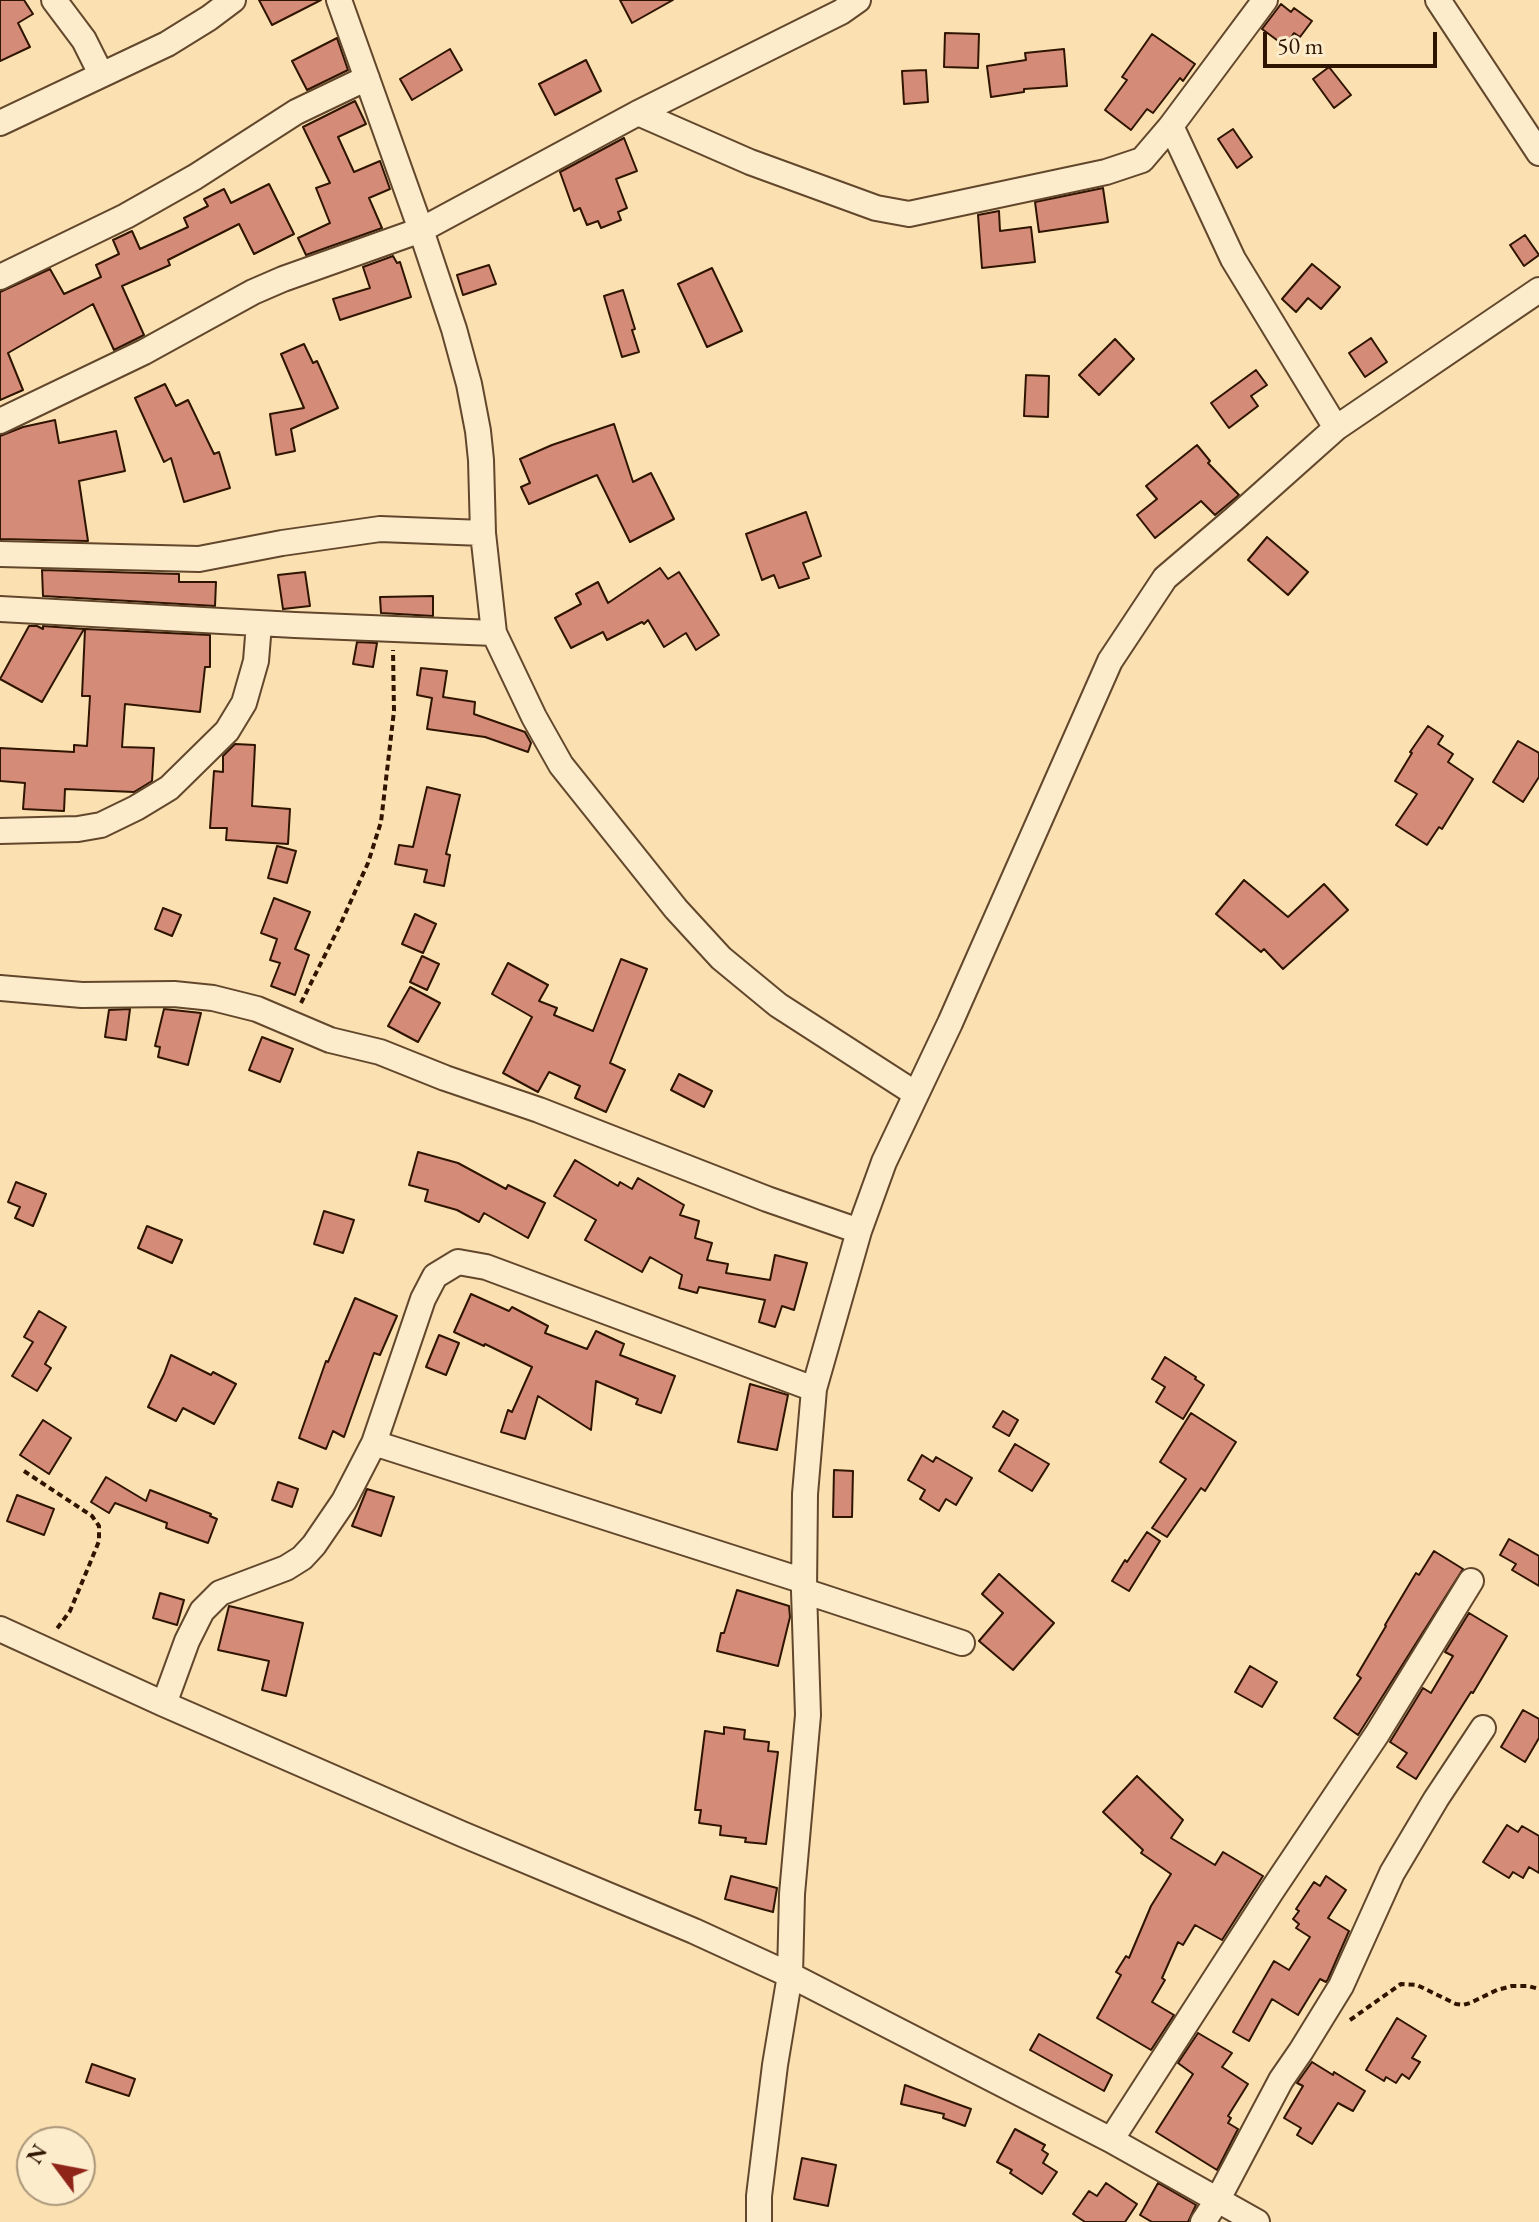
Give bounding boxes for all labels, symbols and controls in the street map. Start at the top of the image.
scale bar [1267,16,1441,66]
text: 50 m [1277,30,1324,61]
north arrow [16,2126,96,2206]
text: N [20,2139,54,2169]

